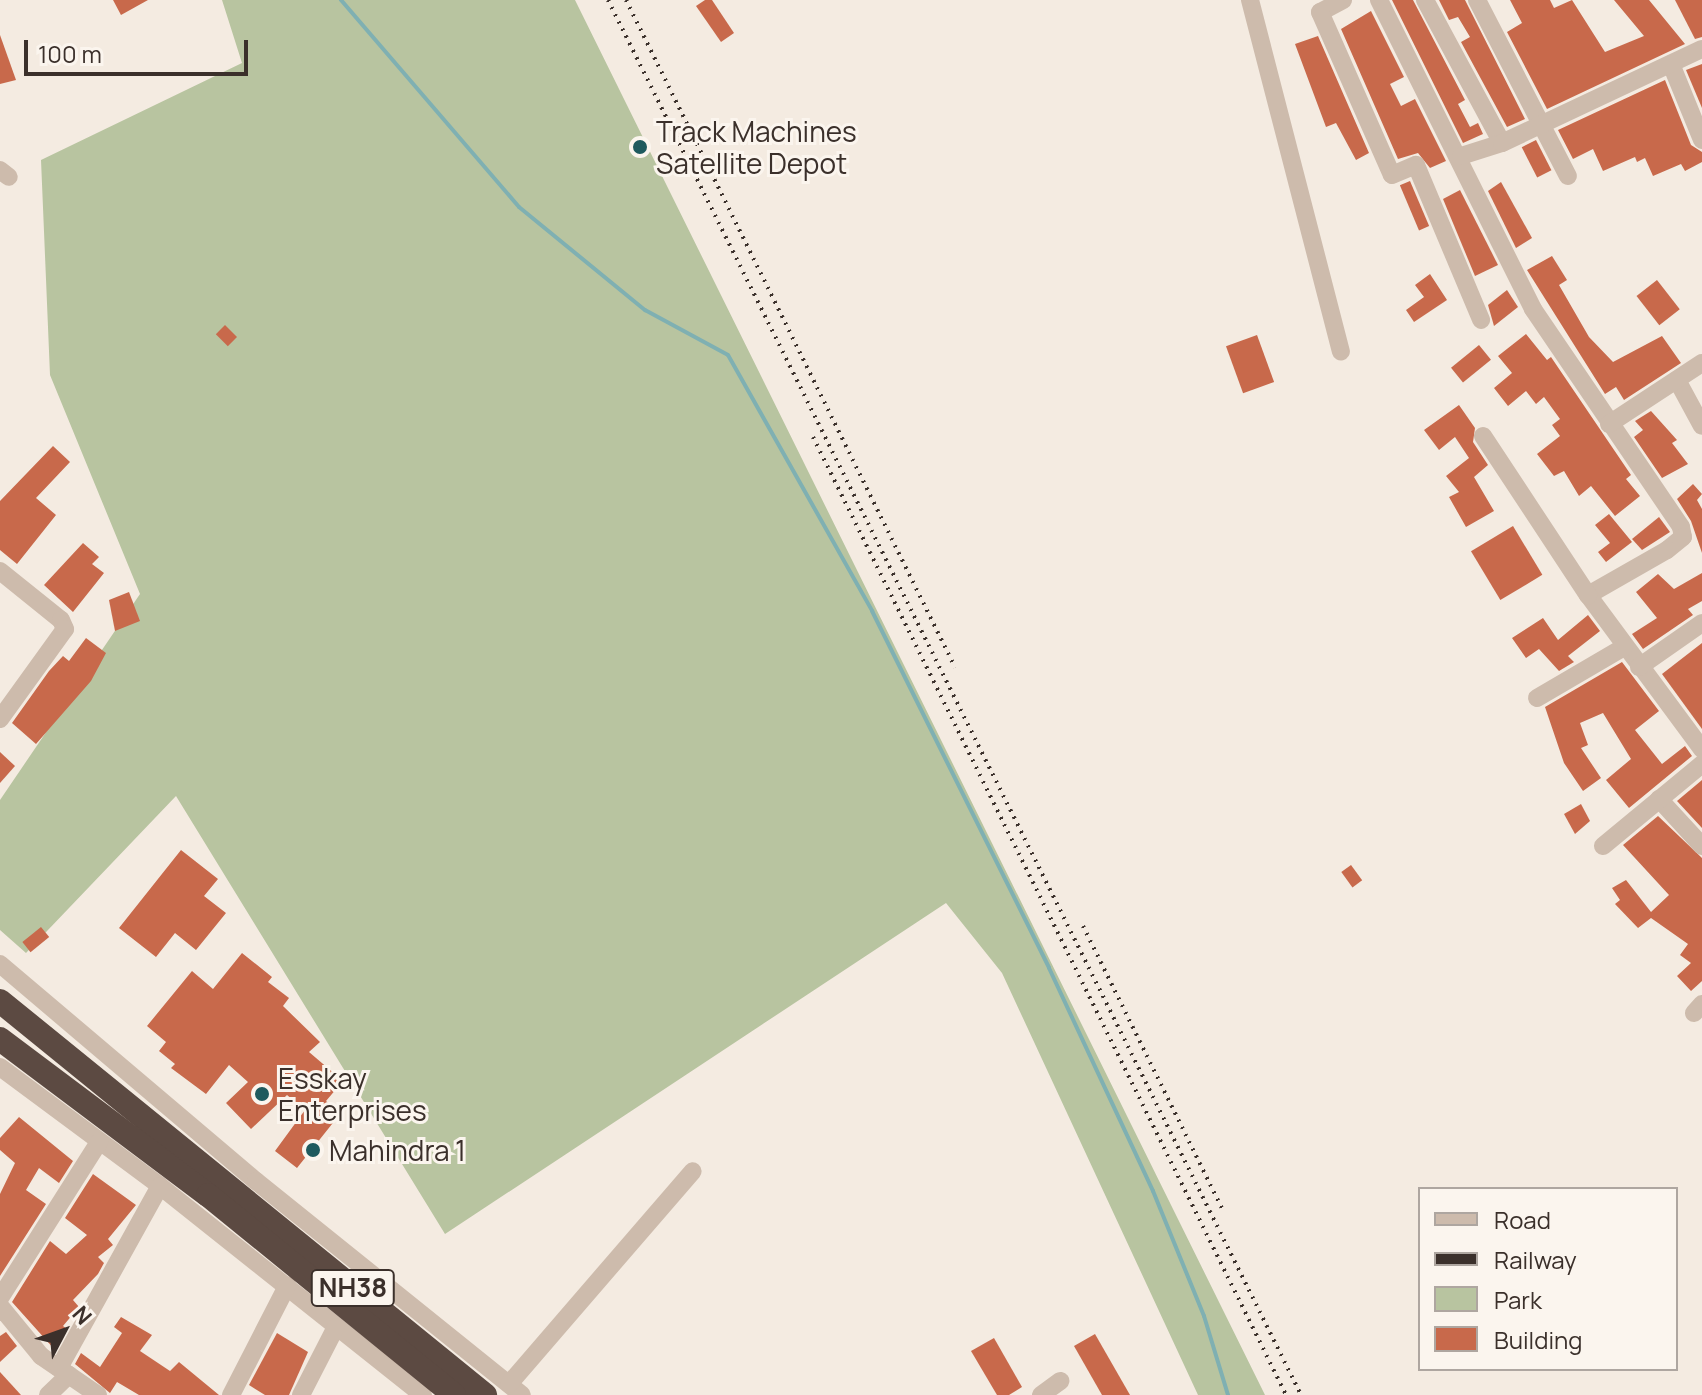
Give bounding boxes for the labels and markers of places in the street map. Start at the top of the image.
place label: Track Machines Satellite Depot [656,114,857,180]
marker: Track Machines Satellite Depot [631,138,649,156]
place label: Esskay Enterprises [278,1061,427,1127]
marker: Esskay Enterprises [253,1085,271,1103]
place label: Mahindra 1 [329,1133,466,1167]
marker: Mahindra 1 [304,1141,322,1159]

